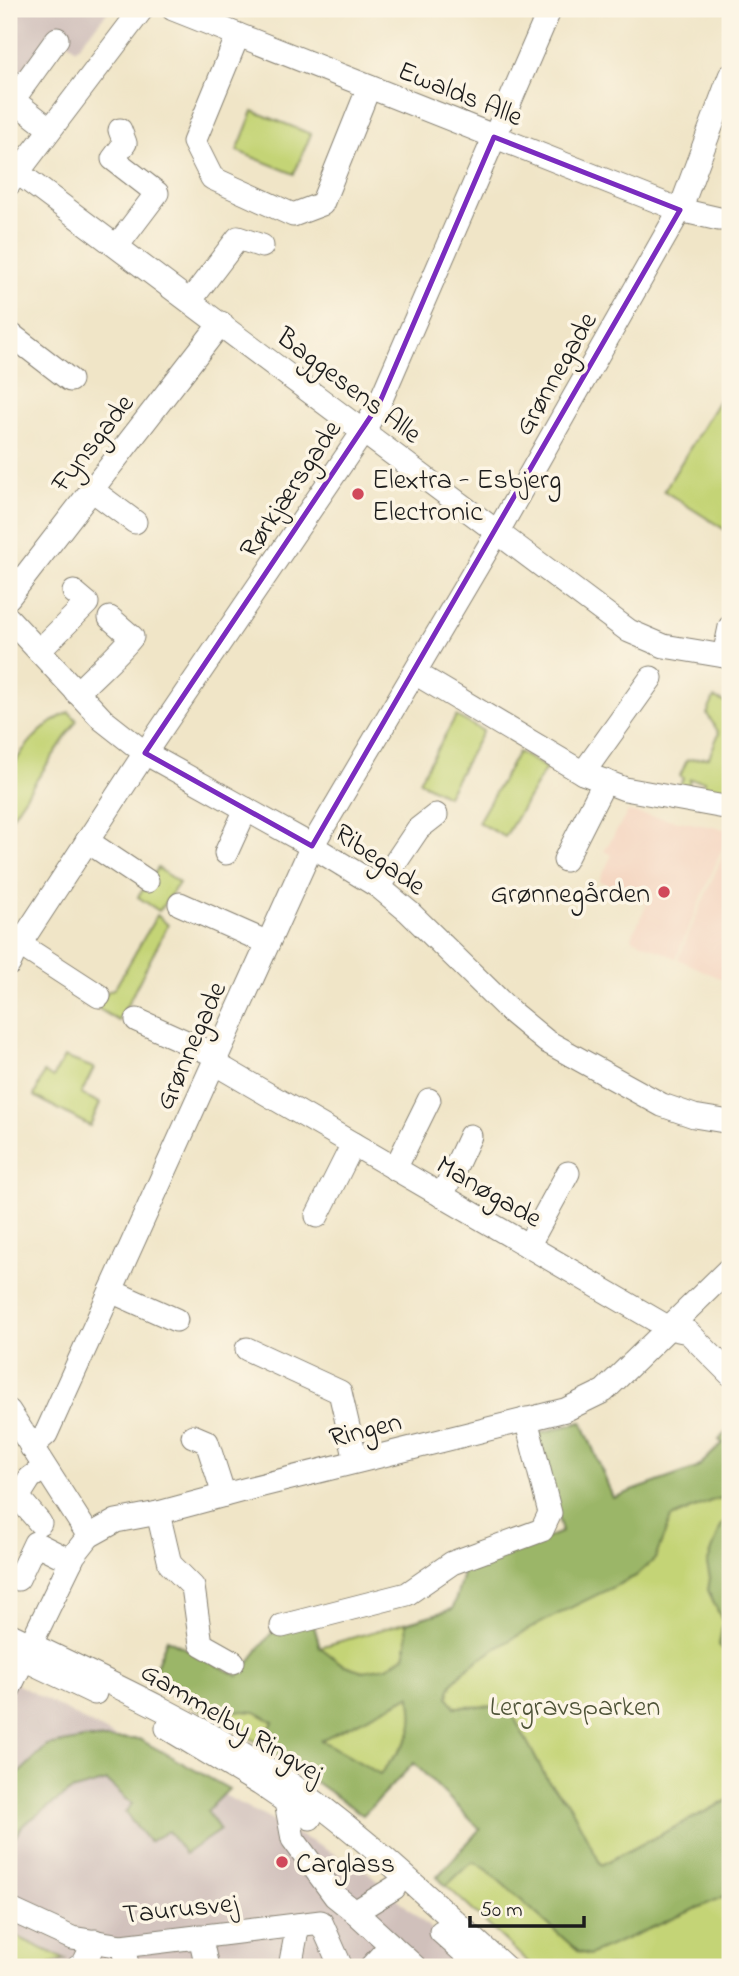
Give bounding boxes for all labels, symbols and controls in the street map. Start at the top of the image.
street label: Ewalds Alle [391,52,529,139]
street label: Grønnegade [505,305,609,444]
street label: Baggesens Alle [266,318,430,455]
street label: Fynsgade [42,386,146,503]
street label: Rørkjærsgade [230,412,354,567]
place label: Elextra - Esbjerg Electronic [372,461,561,534]
marker: Elextra - Esbjerg Electronic [350,486,366,502]
street label: Ribegade [325,814,434,908]
place label: Grønnegården [491,875,650,916]
marker: Grønnegården [656,884,672,900]
street label: Grønnegade [146,975,239,1117]
street label: Manøgade [428,1146,549,1240]
street label: Ringen [325,1403,406,1460]
street label: Gammelby Ringvej [132,1653,332,1796]
park label: Lergravsparken [490,1688,660,1729]
place label: Carglass [296,1845,395,1886]
marker: Carglass [274,1854,290,1870]
street label: Taurusvej [121,1884,241,1937]
scale bar [470,1885,583,1929]
text: 50 m [480,1896,523,1926]

